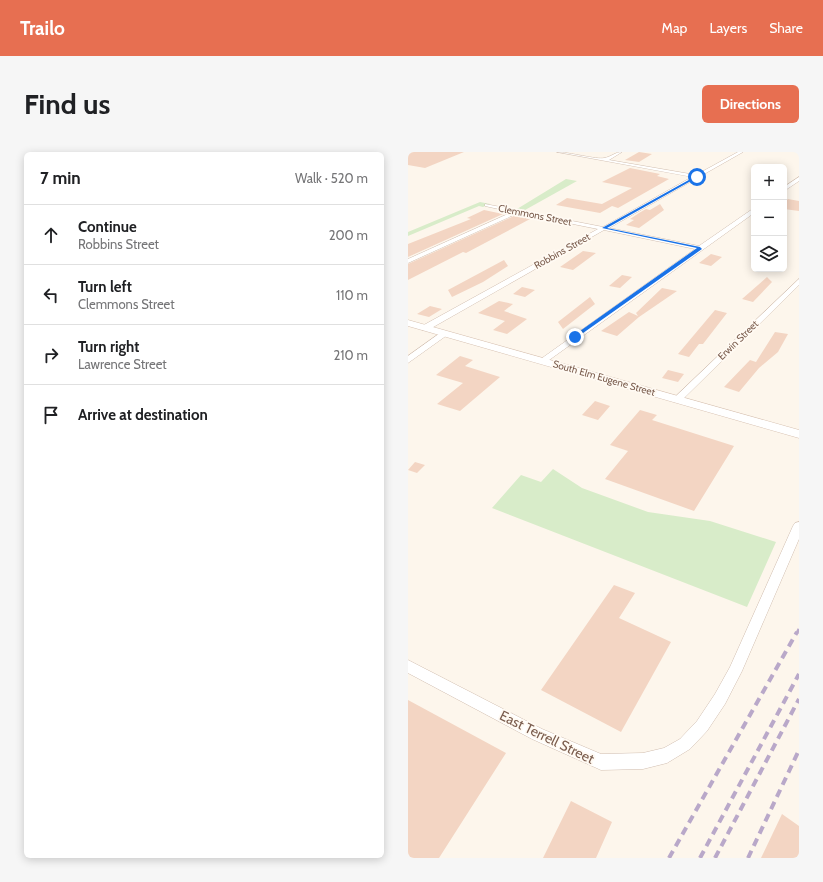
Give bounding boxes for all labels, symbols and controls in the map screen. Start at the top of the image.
text: Trailo [20,17,65,40]
text: Map [662,19,687,37]
text: Layers [709,19,747,37]
text: Share [769,19,803,37]
button: Directions [702,85,799,123]
text: Find us [24,87,110,121]
map controls [751,164,787,272]
button: + [751,164,787,200]
text: 7 min [40,168,81,188]
route start [688,168,706,186]
text: Walk · 520 m [295,170,368,186]
button: − [751,200,787,236]
street label: Clemmons Street [497,202,573,229]
text: Continue [78,218,137,236]
icon: ahead [40,224,62,246]
text: 200 m [329,227,368,243]
street label: Robbins Street [532,230,593,272]
text: Robbins Street [78,236,159,252]
button: layers [751,236,787,272]
text: Turn left [78,278,132,296]
icon: left [40,284,62,306]
text: 110 m [336,287,368,303]
text: Clemmons Street [78,296,175,312]
street label: Erwin Street [715,317,761,363]
route end [566,328,584,346]
text: Turn right [78,338,139,356]
icon: right [40,344,62,366]
text: 210 m [334,347,368,363]
text: Lawrence Street [78,356,167,372]
street label: South Elm Eugene Street [551,357,657,399]
icon: arrive [40,404,62,426]
text: Arrive at destination [78,406,208,424]
street label: East Terrell Street [497,706,598,768]

